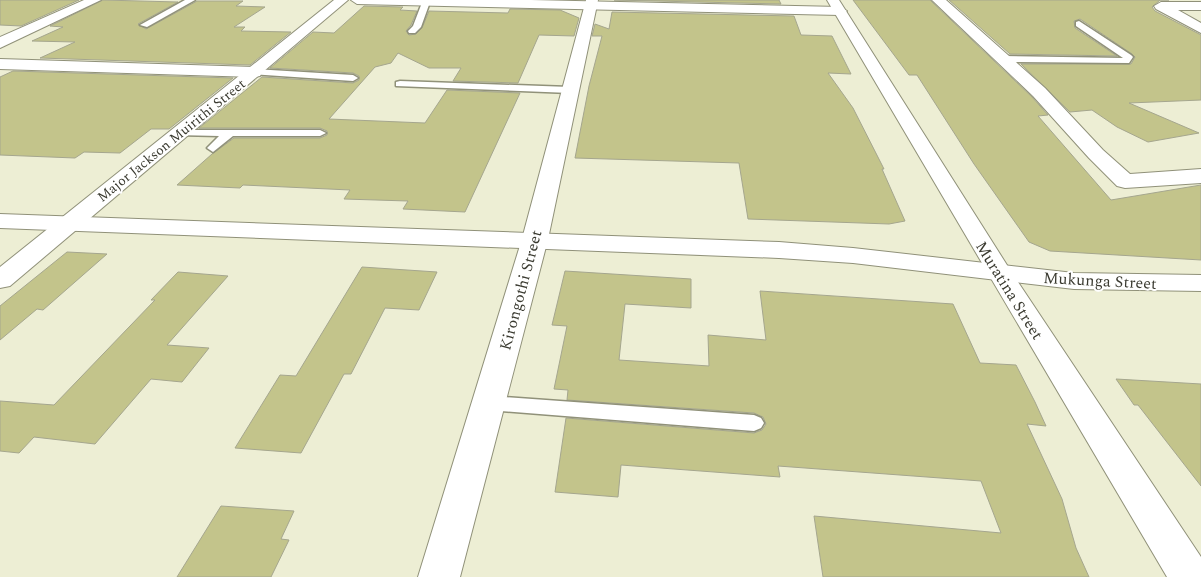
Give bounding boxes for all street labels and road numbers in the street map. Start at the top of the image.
street label: Major Jackson Muirithi Street [92,74,250,207]
street label: Kirongothi Street [493,227,549,353]
street label: Muratina Street [969,237,1049,345]
street label: Mukunga Street [1043,266,1158,296]

